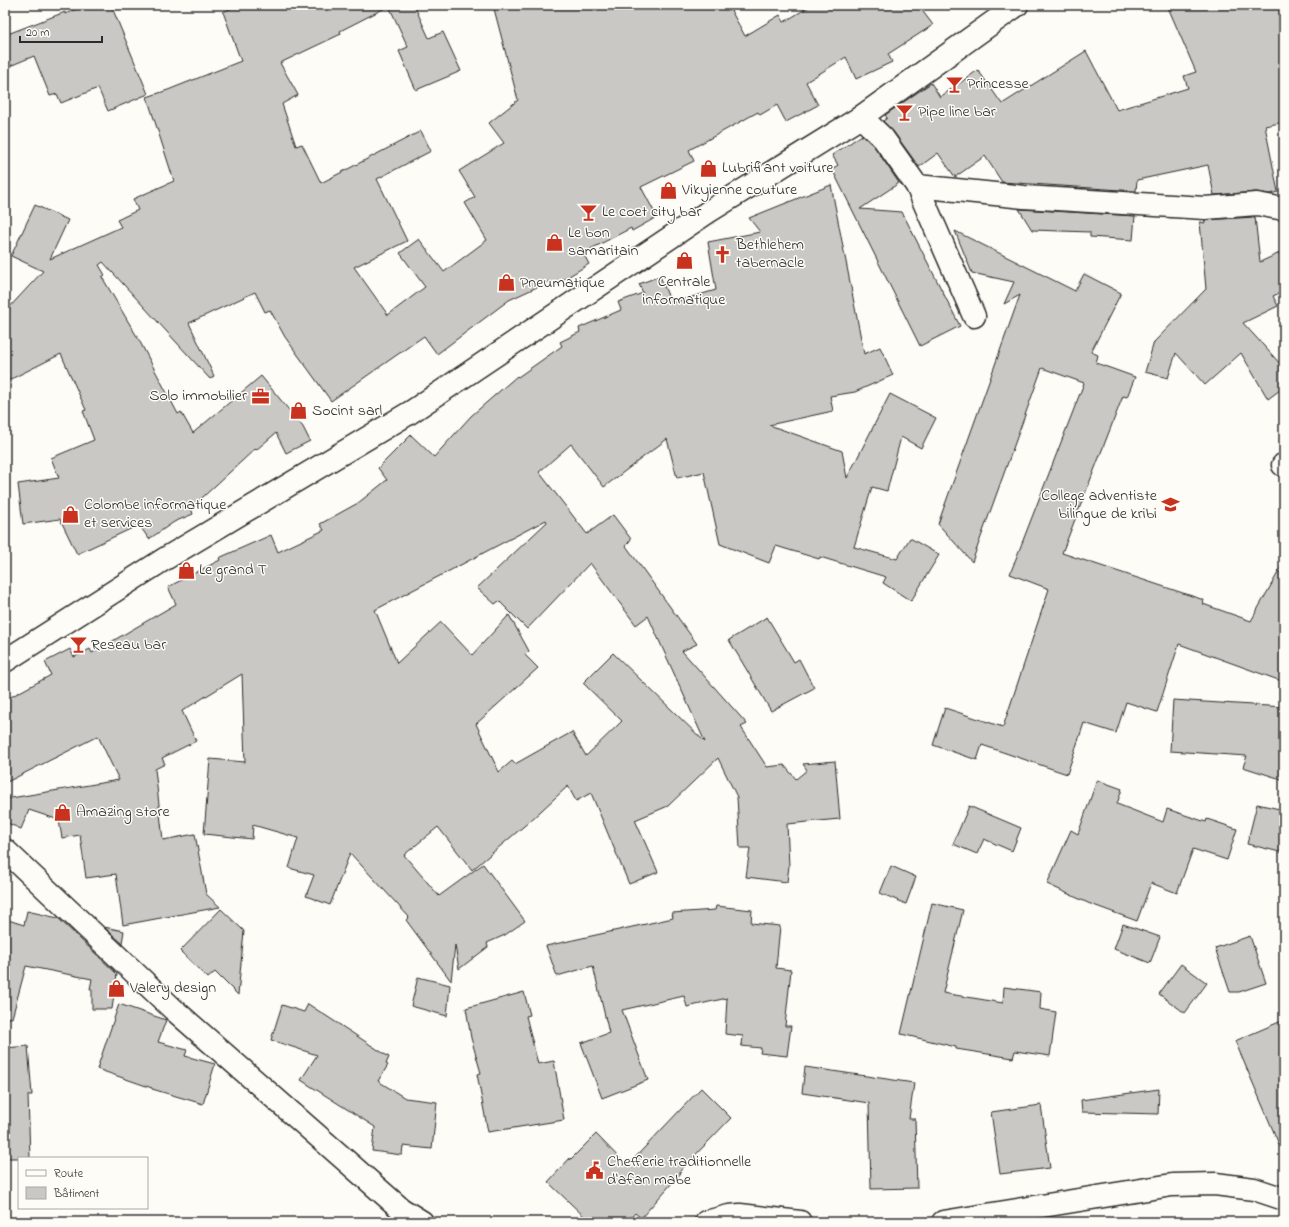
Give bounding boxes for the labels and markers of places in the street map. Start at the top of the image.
place label: Princesse [967,72,1030,96]
bar icon: Princesse [944,74,964,94]
place label: Pipe line bar [918,100,996,124]
bar icon: Pipe line bar [895,102,915,122]
place label: Lubrifiant voiture [722,156,834,180]
shop icon: Lubrifiant voiture [699,158,719,178]
place label: Vikyienne couture [681,178,798,202]
shop icon: Vikyienne couture [659,180,679,200]
place label: Le coet city bar [602,200,701,224]
bar icon: Le coet city bar [579,202,599,222]
place label: Le bon samaritain [568,221,639,263]
shop icon: Le bon samaritain [545,232,565,252]
place label: Bethlehem tabernacle [735,233,805,275]
church icon: Bethlehem tabernacle [713,244,733,264]
shop icon: Centrale informatique [674,251,694,271]
place label: Centrale informatique [643,270,726,312]
place label: Pneumatique [520,271,606,295]
shop icon: Pneumatique [497,273,517,293]
place label: Solo immobilier [149,384,247,408]
office icon: Solo immobilier [250,386,270,406]
place label: Socint sarl [312,399,383,423]
shop icon: Socint sarl [289,401,309,421]
place label: College adventiste bilingue de kribi [1041,484,1158,526]
place label: Colombe informatique et services [84,493,227,535]
school or university icon: College adventiste bilingue de kribi [1160,495,1180,515]
shop icon: Colombe informatique et services [61,504,81,524]
place label: Le grand T [199,558,267,582]
shop icon: Le grand T [176,560,196,580]
place label: Reseau bar [91,633,166,657]
bar icon: Reseau bar [68,635,88,655]
place label: Amazing store [76,800,170,824]
shop icon: Amazing store [53,802,73,822]
place label: Valery design [129,976,216,1000]
shop icon: Valery design [107,978,127,998]
place label: Chefferie traditionnelle d'afan mabe [607,1150,752,1192]
public building icon: Chefferie traditionnelle d'afan mabe [584,1161,604,1181]

